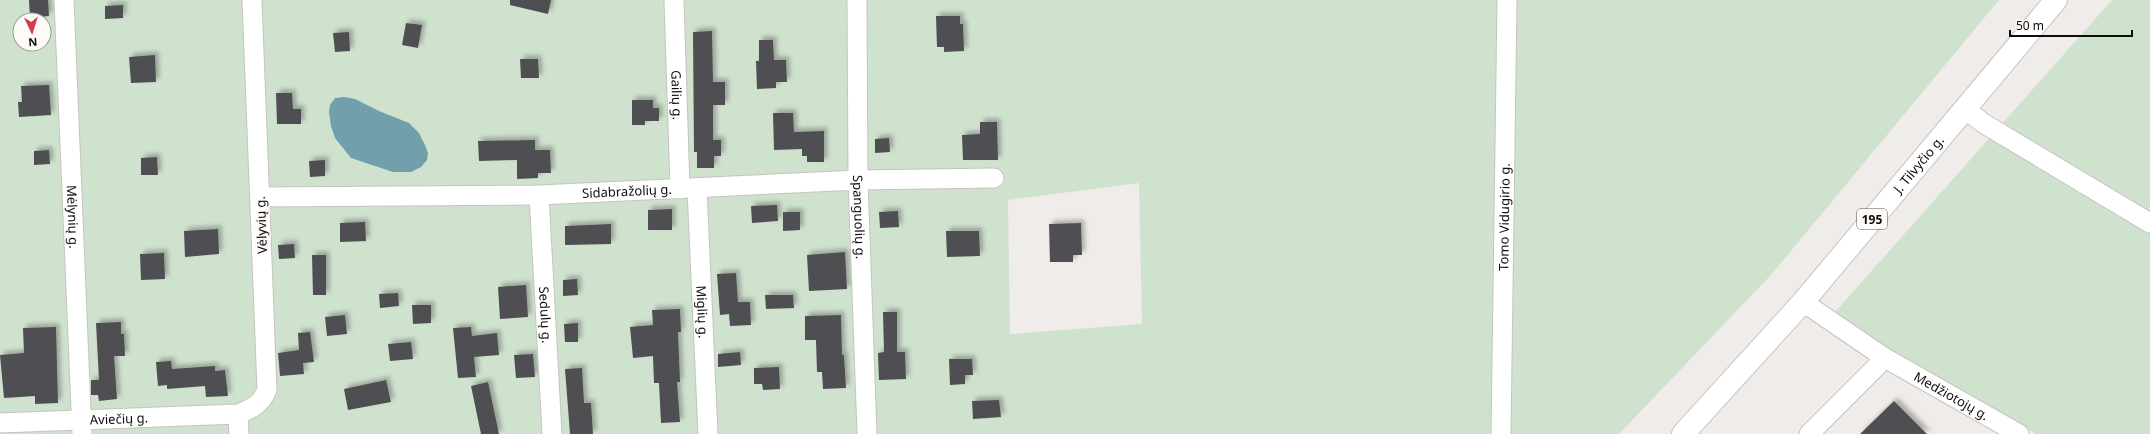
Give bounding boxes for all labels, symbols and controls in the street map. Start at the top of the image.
north arrow [12,12,52,52]
scale bar [2010,12,2132,38]
text: 50 m [2016,17,2044,34]
text: N [28,35,38,50]
street label: Gailių g. [667,70,687,120]
street label: J. Tilvyčio g. [1888,132,1948,198]
street label: Tomo Vidugirio g. [1494,163,1514,271]
street label: Spanguolių g. [849,175,870,259]
street label: Sidabražolių g. [582,180,672,202]
street label: Mėlynių g. [63,185,83,249]
street label: Vėlyvių g. [251,196,271,254]
road number: 195 [1857,209,1887,229]
street label: Miglių g. [692,285,713,339]
street label: Sedulų g. [535,286,556,344]
street label: Medžiotojų g. [1911,367,1992,424]
street label: Aviečių g. [90,408,148,429]

